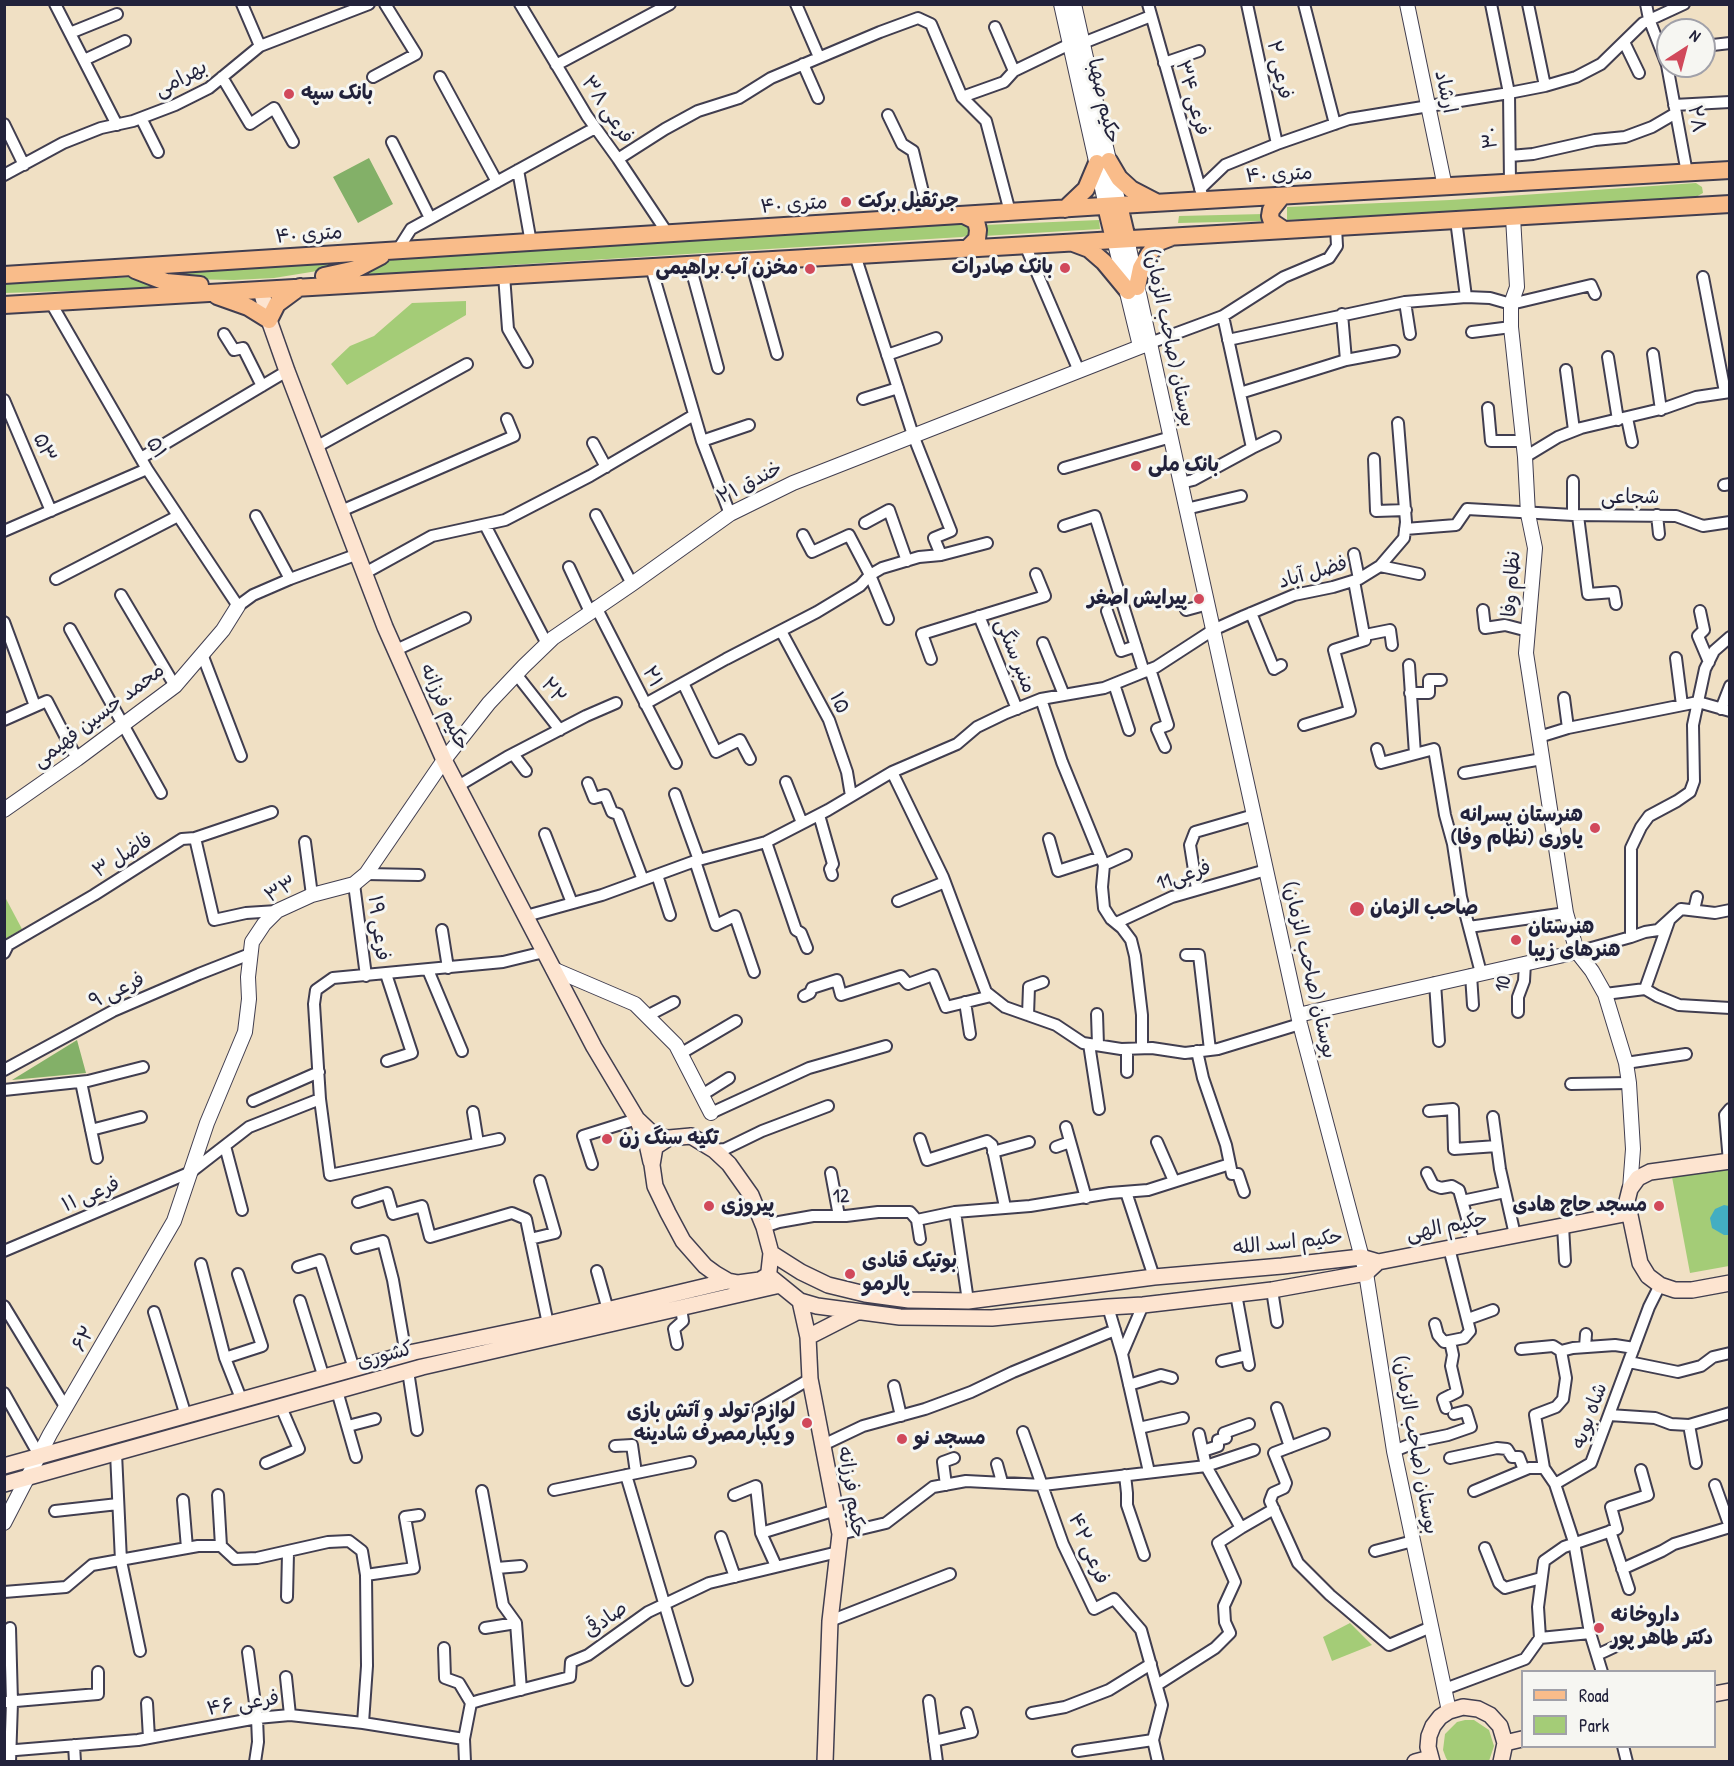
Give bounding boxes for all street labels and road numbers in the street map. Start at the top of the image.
street label: فرعی ۲ [1261,38,1297,102]
street label: بهرامی [151,55,211,103]
street label: حکیم صهبا [1082,56,1124,146]
street label: فرعی ۳۴ [1170,58,1214,138]
street label: ارشاد [1429,68,1461,116]
street label: فرعی ۳۸ [576,72,638,148]
street label: ۲۸ [1682,103,1710,135]
street label: ۳۰ [1479,126,1503,150]
street label: ۴۰ متری [1245,161,1313,189]
street label: ۴۰ متری [760,191,828,219]
street label: ۴۰ متری [275,221,343,249]
street label: بوستان (صاحب الزمان) [1138,247,1200,429]
street label: ۵۳ [27,430,61,466]
street label: ۵۱ [140,433,172,463]
street label: ۲۱ خندق [713,456,787,510]
street label: شجاعی [1601,486,1659,510]
street label: نظام وفا [1498,550,1526,618]
street label: فضل آباد [1276,552,1350,594]
street label: منبر سنگی [989,615,1041,697]
street label: محمد حسین فهیمی [28,659,170,773]
street label: حکیم فرزانه [414,660,474,754]
street label: ۲۱ [637,662,667,692]
street label: ۲۲ [535,673,571,709]
street label: ۱۵ [824,688,854,718]
street label: فاضل ۳ [89,828,157,884]
street label: فرعی11 [1154,856,1214,896]
street label: ۳۳ [261,871,301,909]
street label: بوستان (صاحب الزمان) [1277,879,1341,1061]
street label: فرعی ۱۹ [362,894,394,962]
street label: فرعی ۹ [85,968,149,1014]
street label: 10 [1491,974,1517,994]
street label: فرعی ۱۱ [59,1172,123,1218]
street label: 12 [832,1185,850,1209]
street label: حکیم الهی [1404,1207,1490,1247]
street label: حکیم اسد الله [1232,1225,1344,1261]
street label: ۶۲ [67,1322,101,1356]
street label: کشوری [354,1337,416,1375]
street label: بوستان (صاحب الزمان) [1387,1354,1443,1536]
street label: شاه بویه [1567,1380,1613,1452]
street label: حکیم فرزانه [832,1444,870,1540]
street label: فرعی ۴۲ [1062,1510,1114,1588]
street label: صادقی [580,1596,632,1644]
street label: فرعی ۴۶ [205,1686,281,1722]

